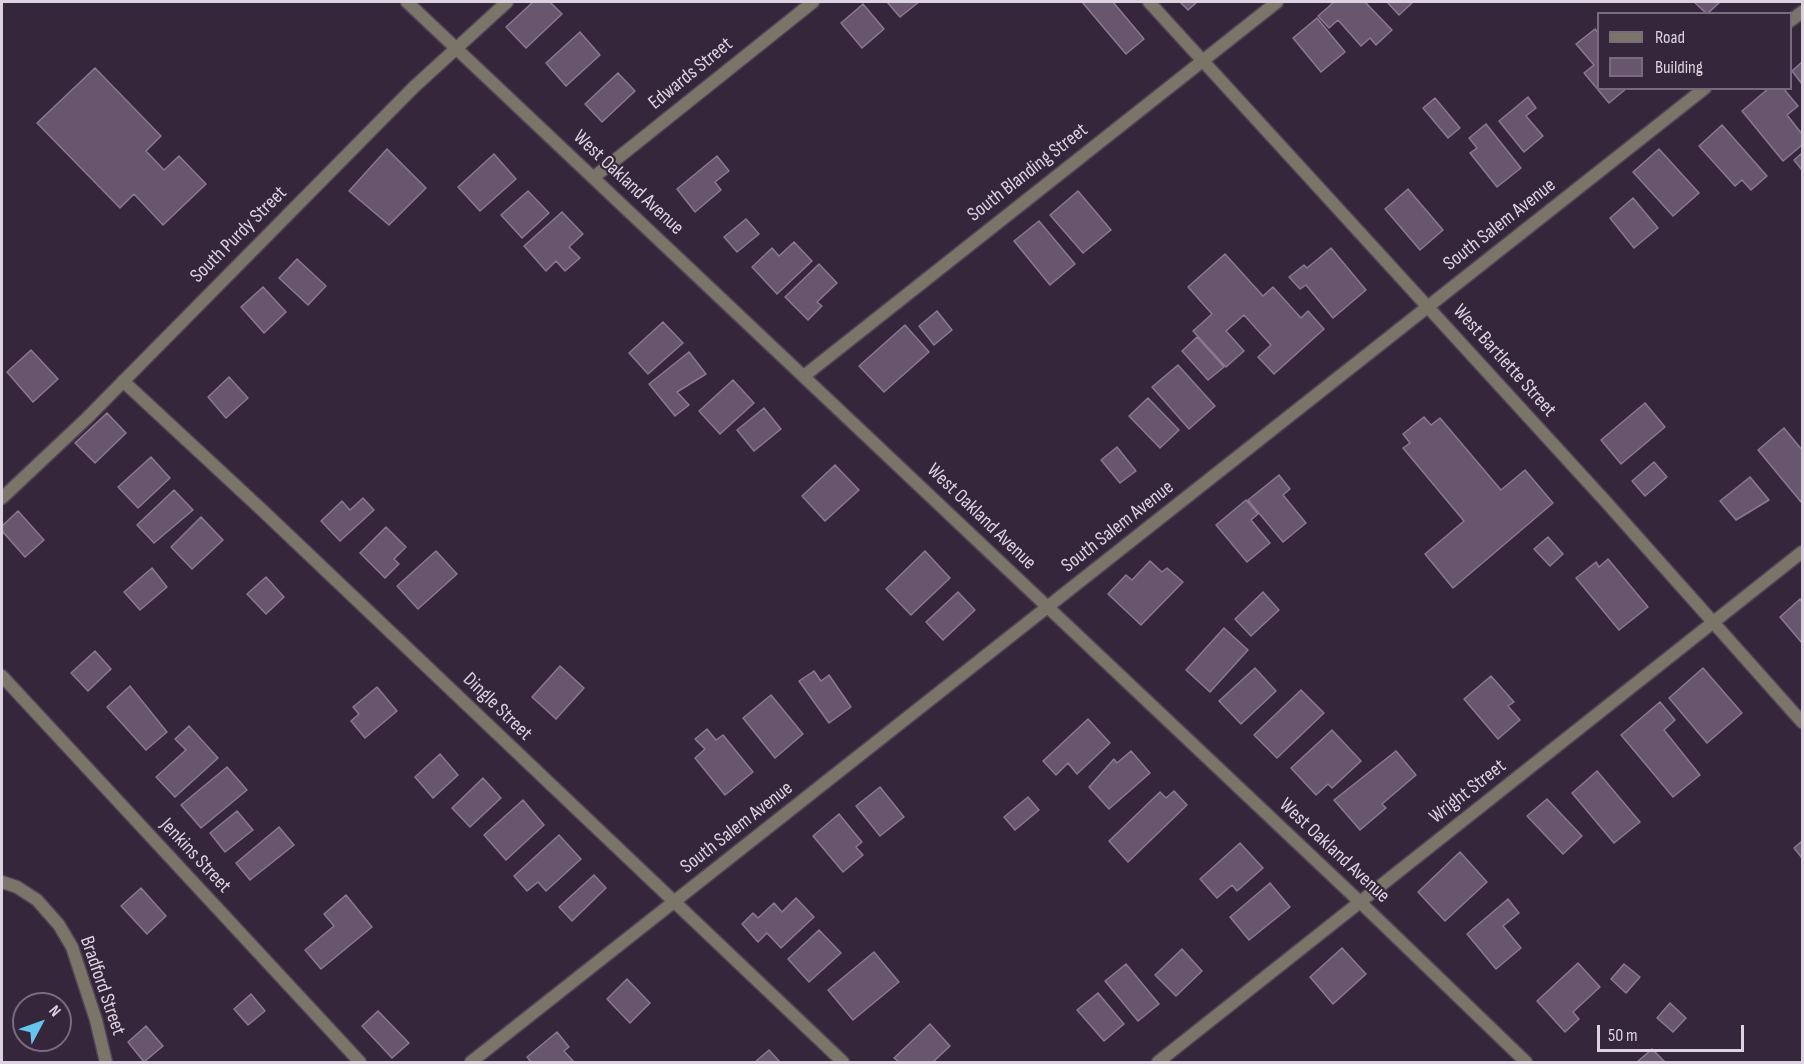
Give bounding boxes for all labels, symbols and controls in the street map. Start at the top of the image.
legend [1597,12,1792,90]
text: Road [1655,27,1685,48]
street label: Edwards Street [644,33,738,115]
text: Building [1655,57,1703,78]
street label: South Blanding Street [963,119,1093,227]
street label: West Oakland Avenue [568,126,688,240]
street label: South Salem Avenue [1439,174,1561,276]
street label: South Purdy Street [186,182,292,288]
street label: West Bartlette Street [1447,300,1561,422]
street label: West Oakland Avenue [921,459,1041,575]
street label: South Salem Avenue [1057,476,1179,578]
street label: Dingle Street [457,668,537,746]
street label: Wright Street [1425,755,1511,829]
street label: South Salem Avenue [676,777,798,879]
street label: West Oakland Avenue [1274,794,1394,908]
street label: Jenkins Street [154,814,236,898]
street label: Bradford Street [74,933,130,1039]
north arrow [12,992,72,1052]
text: N [44,1002,64,1021]
scale bar [1600,1013,1747,1051]
text: 50 m [1608,1025,1638,1046]

